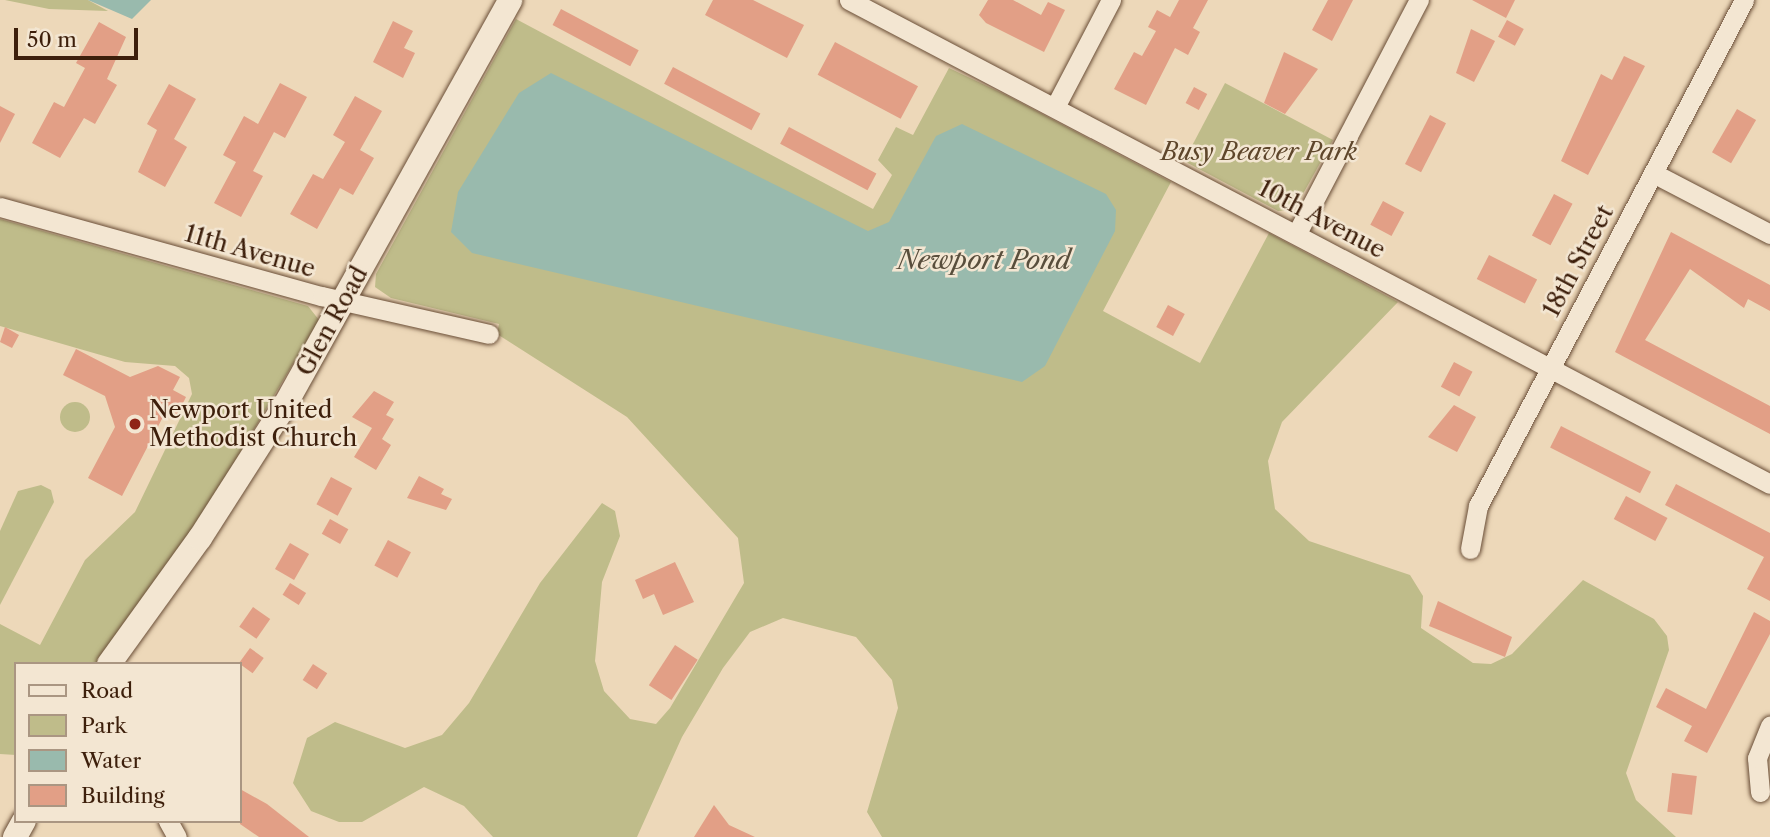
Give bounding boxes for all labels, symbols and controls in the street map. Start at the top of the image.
scale bar [18,14,142,58]
text: 50 m [27,27,77,52]
park label: Busy Beaver Park [1161,138,1357,166]
street label: 10th Avenue [1253,173,1391,265]
street label: 18th Street [1537,200,1619,322]
street label: 11th Avenue [181,218,319,284]
water label: Newport Pond [897,245,1071,277]
street label: Glen Road [290,261,374,381]
place label: Newport United Methodist Church [149,396,357,452]
marker: Newport United Methodist Church [127,416,143,432]
legend [14,662,242,823]
text: Road [81,678,133,703]
text: Park [81,713,127,738]
text: Water [81,748,141,773]
text: Building [81,783,165,808]

